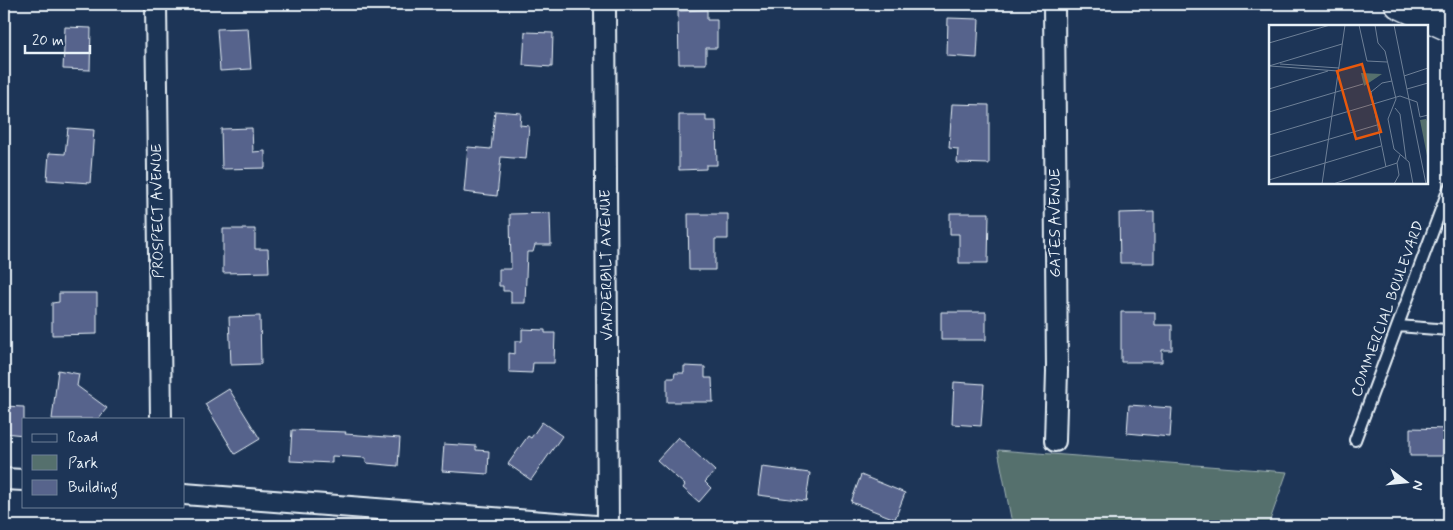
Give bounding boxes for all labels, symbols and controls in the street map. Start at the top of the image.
scale bar [25,22,90,54]
inset map [1269,25,1428,184]
text: 20 m [32,31,64,51]
street label: PROSPECT AVENUE [147,143,169,278]
street label: GATES AVENUE [1046,168,1066,278]
street label: VANDERBILT AVENUE [596,189,618,341]
street label: COMMERCIAL BOULEVARD [1347,218,1429,400]
legend [22,418,185,508]
text: Road [68,428,98,448]
text: Park [68,454,98,474]
north arrow [1380,458,1430,508]
text: Building [68,478,118,499]
text: N [1408,478,1427,492]

